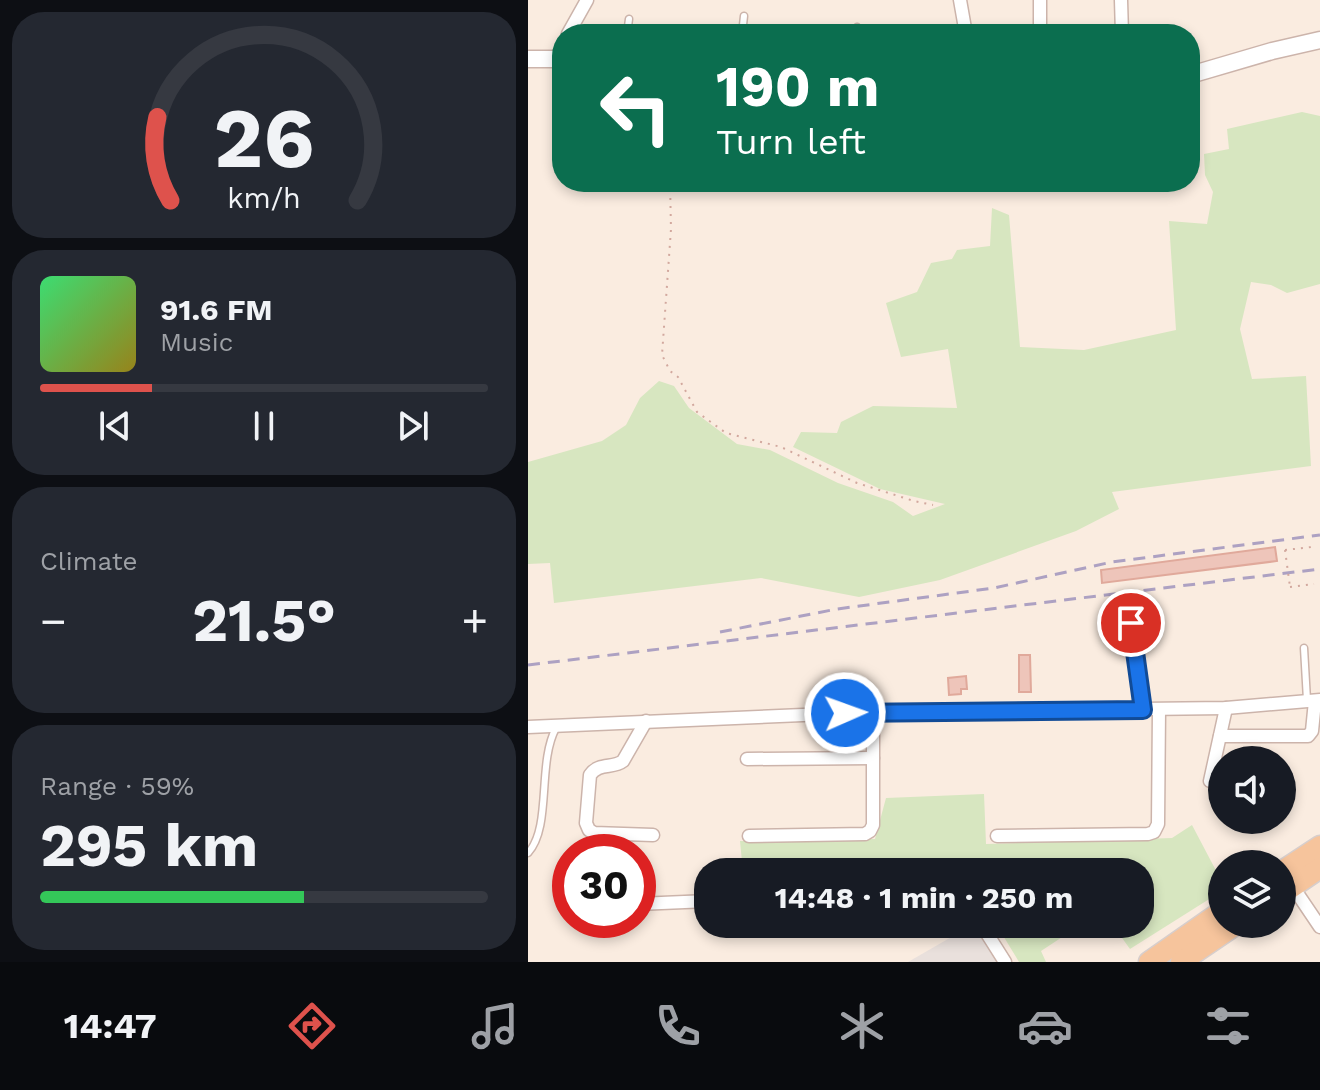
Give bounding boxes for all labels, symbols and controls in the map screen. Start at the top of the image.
text: 190 m [716,54,879,120]
icon: left [584,56,688,160]
text: 26 [214,89,314,186]
text: Turn left [716,121,866,163]
text: km/h [227,181,301,215]
text: 91.6 FM [160,292,273,327]
text: Music [160,327,233,357]
icon: previous [93,404,137,448]
icon: pause [242,404,286,448]
icon: next [391,404,435,448]
text: Climate [40,546,138,576]
text: 21.5° [192,585,336,656]
pin [1097,589,1165,657]
text: − [40,595,67,647]
text: + [461,595,488,647]
icon: arrive [1109,601,1153,645]
position arrow [803,671,887,755]
map controls [1208,746,1296,938]
button: sound [1208,746,1296,834]
text: Range · 59% [40,771,194,801]
text: 295 km [40,810,258,881]
speed limit sign: 30 [552,834,656,938]
button: layers [1208,850,1296,938]
text: 14:48 · 1 min · 250 m [775,880,1073,915]
icon: directions [284,998,340,1054]
icon: music [467,998,523,1054]
icon: phone [650,998,706,1054]
icon: climate [834,998,890,1054]
icon: car [1017,998,1073,1054]
icon: filters [1200,998,1256,1054]
text: 14:47 [64,1005,157,1047]

